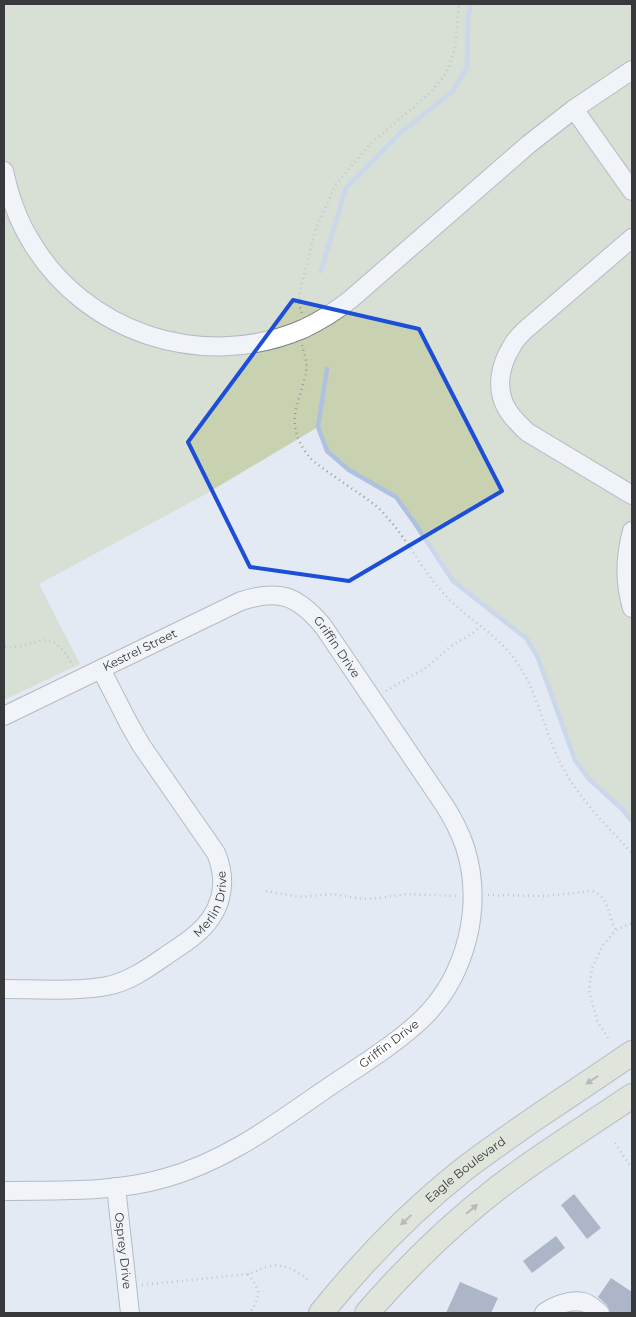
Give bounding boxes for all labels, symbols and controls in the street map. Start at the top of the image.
street label: Griffin Drive [311,613,364,680]
street label: Kestrel Street [100,625,179,674]
street label: Merlin Drive [190,870,229,940]
street label: Griffin Drive [356,1016,422,1071]
one-way arrow [585,1076,599,1085]
street label: Eagle Boulevard [422,1133,508,1206]
one-way arrow [466,1204,478,1215]
street label: Osprey Drive [112,1211,135,1290]
one-way arrow [400,1214,412,1226]

